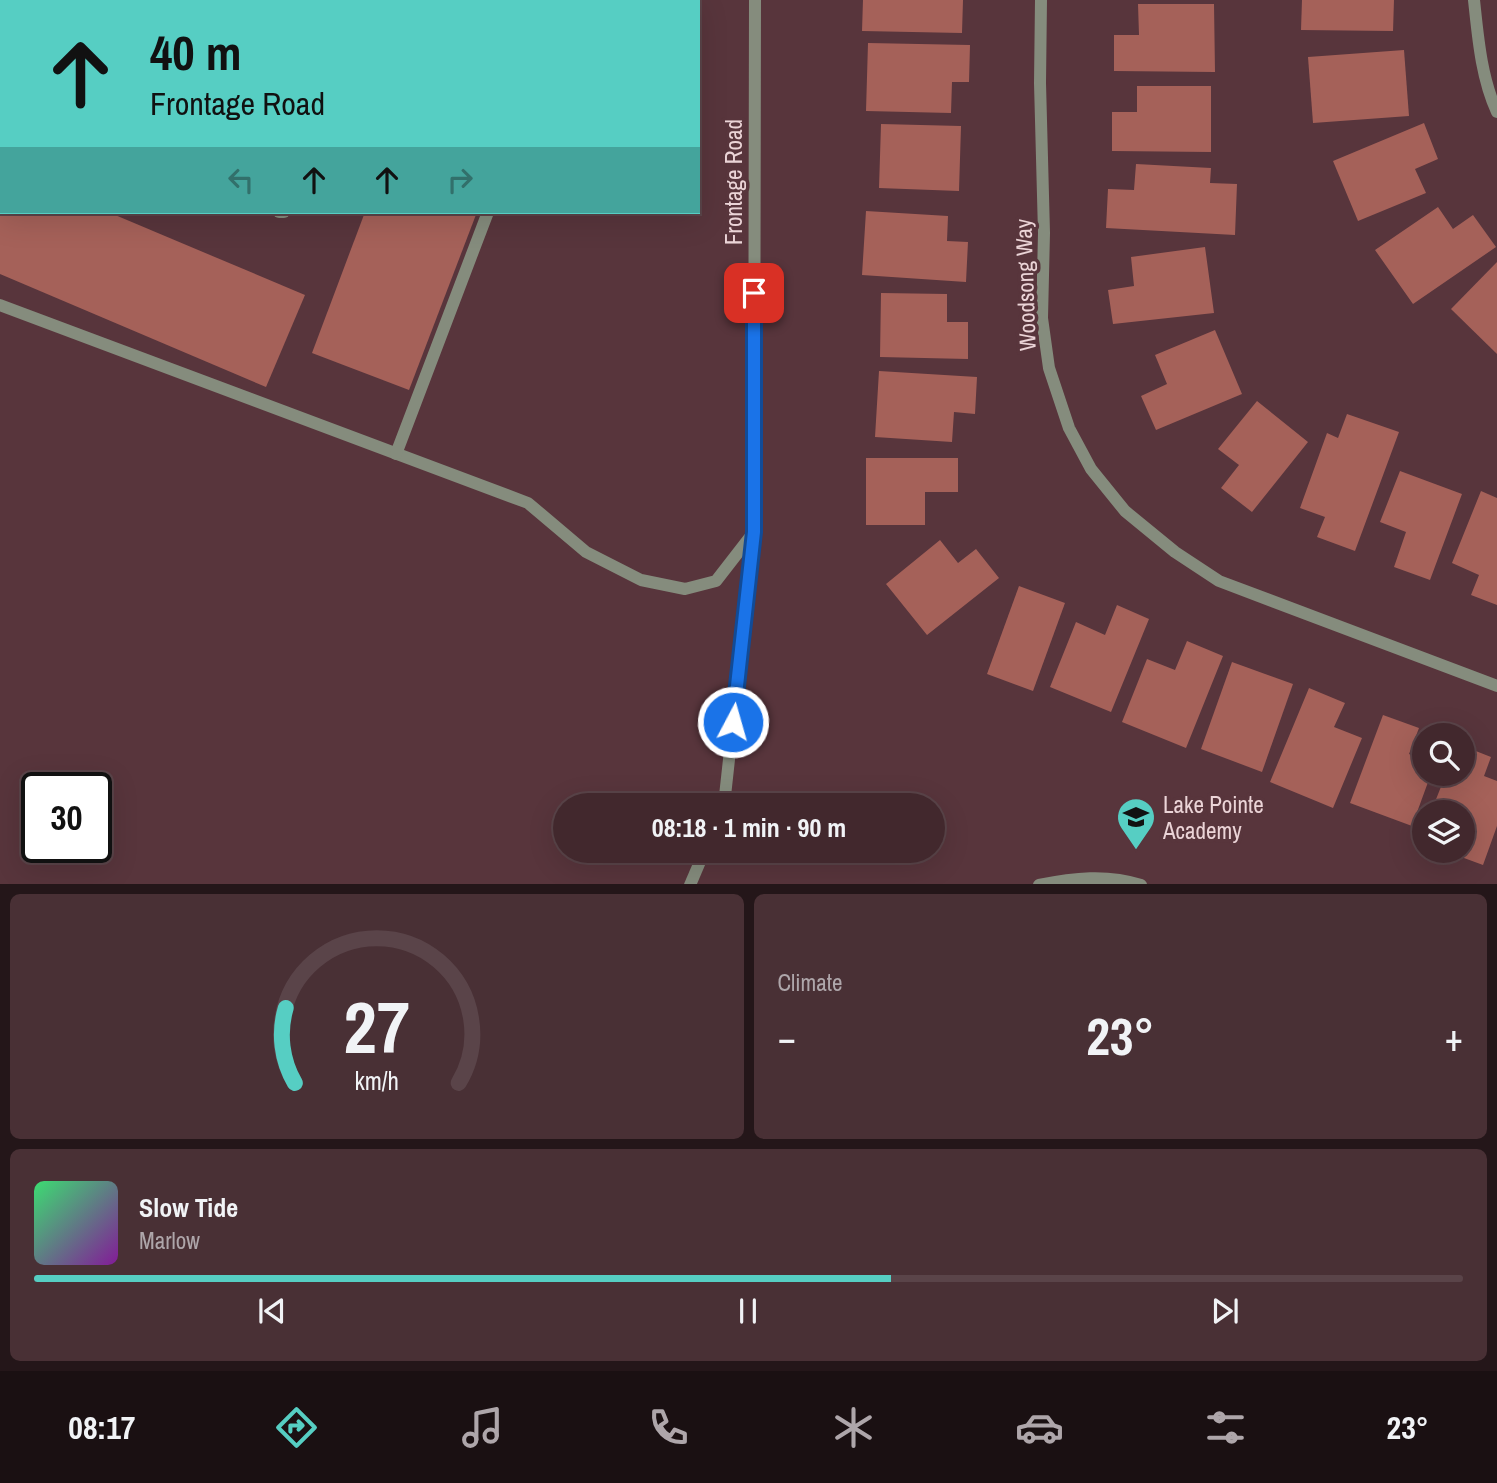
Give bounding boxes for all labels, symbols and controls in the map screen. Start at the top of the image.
text: 40 m [150,19,242,85]
icon: ahead [35,28,126,119]
text: Frontage Road [150,82,325,125]
street label: Frontage Road [718,119,749,245]
icon: left [222,161,260,199]
icon: ahead [295,161,333,199]
icon: ahead [368,161,406,199]
icon: right [441,161,479,199]
street label: Woodsong Way [1007,218,1043,352]
pin [724,263,784,323]
icon: arrive [735,274,773,312]
position arrow [696,685,770,759]
map controls [1412,723,1475,863]
button: search [1412,723,1475,786]
speed limit sign: 30 [21,772,112,863]
place label: Lake Pointe Academy [1162,789,1264,846]
school or university icon: Lake Pointe Academy [1115,796,1157,851]
button: layers [1412,800,1475,863]
text: 08:18 · 1 min · 90 m [652,810,846,845]
text: Climate [778,967,842,998]
text: 27 [344,978,410,1076]
text: 23° [1086,1001,1154,1071]
text: − [778,1012,796,1063]
text: + [1445,1012,1463,1063]
text: km/h [355,1063,399,1097]
text: Slow Tide [139,1190,238,1225]
text: Marlow [139,1225,200,1256]
icon: previous [253,1292,291,1330]
icon: pause [729,1292,767,1330]
icon: next [1206,1292,1244,1330]
icon: directions [272,1403,321,1452]
icon: music [458,1403,507,1452]
icon: phone [644,1403,693,1452]
icon: climate [829,1403,878,1452]
icon: car [1015,1403,1064,1452]
icon: filters [1201,1403,1250,1452]
text: 08:17 [68,1406,135,1449]
text: 23° [1387,1406,1429,1449]

